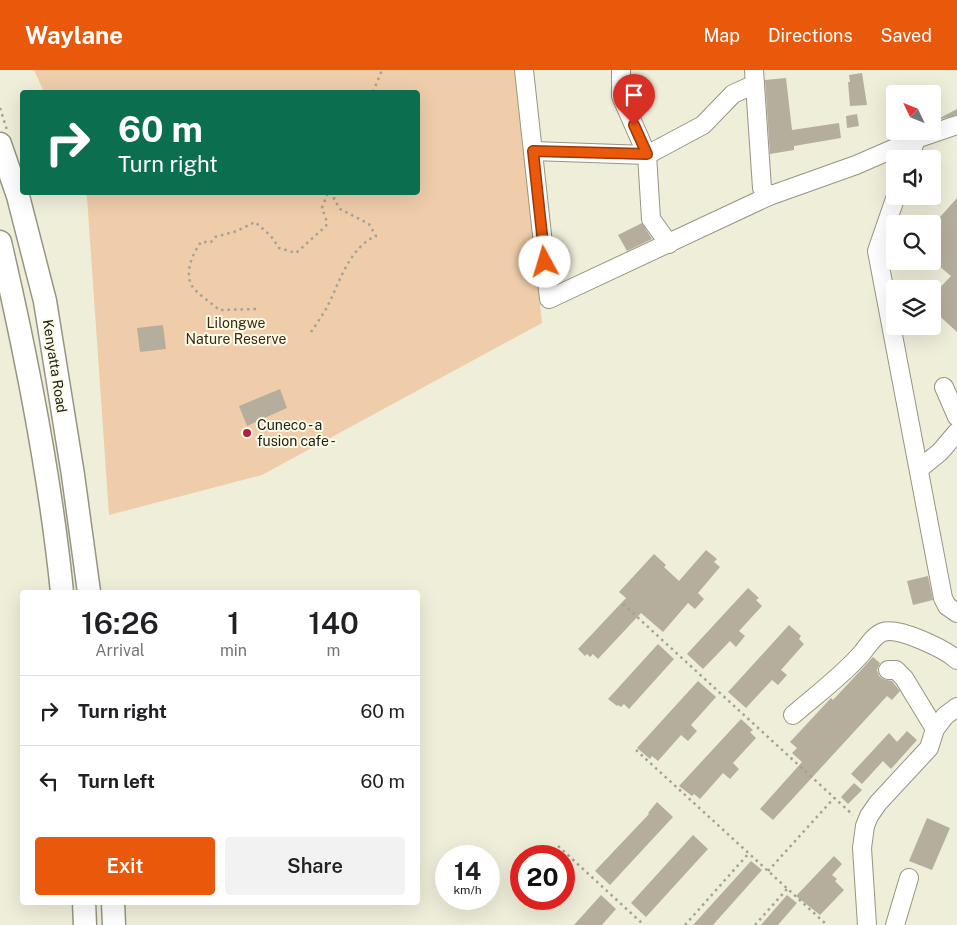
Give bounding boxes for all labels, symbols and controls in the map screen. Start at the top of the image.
text: Waylane [25,21,123,49]
text: Map [703,25,740,46]
text: Directions [768,25,853,46]
text: Saved [881,25,932,46]
pin [613,74,655,125]
icon: arrive [620,81,648,109]
north arrow [886,85,941,140]
map controls [886,85,941,335]
text: 60 m [118,109,203,150]
icon: right [35,110,100,175]
button: sound [886,150,941,205]
text: Turn right [118,151,218,177]
button: search [886,215,941,270]
position arrow [518,235,570,287]
button: layers [886,280,941,335]
park label: Lilongwe Nature Reserve [186,315,286,347]
street label: Kenyatta Road [40,318,70,414]
place label: Cuneco - a fusion cafe - [257,417,336,449]
marker: Cuneco - a fusion cafe - [241,427,253,439]
text: 16:26 [81,605,159,641]
text: 1 [227,605,240,641]
text: 140 [308,605,359,641]
text: Arrival [95,641,145,660]
text: min [220,641,247,660]
text: m [327,641,340,660]
icon: right [35,697,63,725]
text: Turn right [78,700,167,722]
text: 60 m [361,700,405,722]
icon: left [35,767,63,795]
text: Turn left [78,770,155,792]
text: 60 m [361,770,405,792]
button: Exit [35,837,215,895]
button: Share [225,837,405,895]
speed limit sign: 20 [510,845,575,910]
text: 14 [454,856,481,886]
text: km/h [453,883,482,897]

